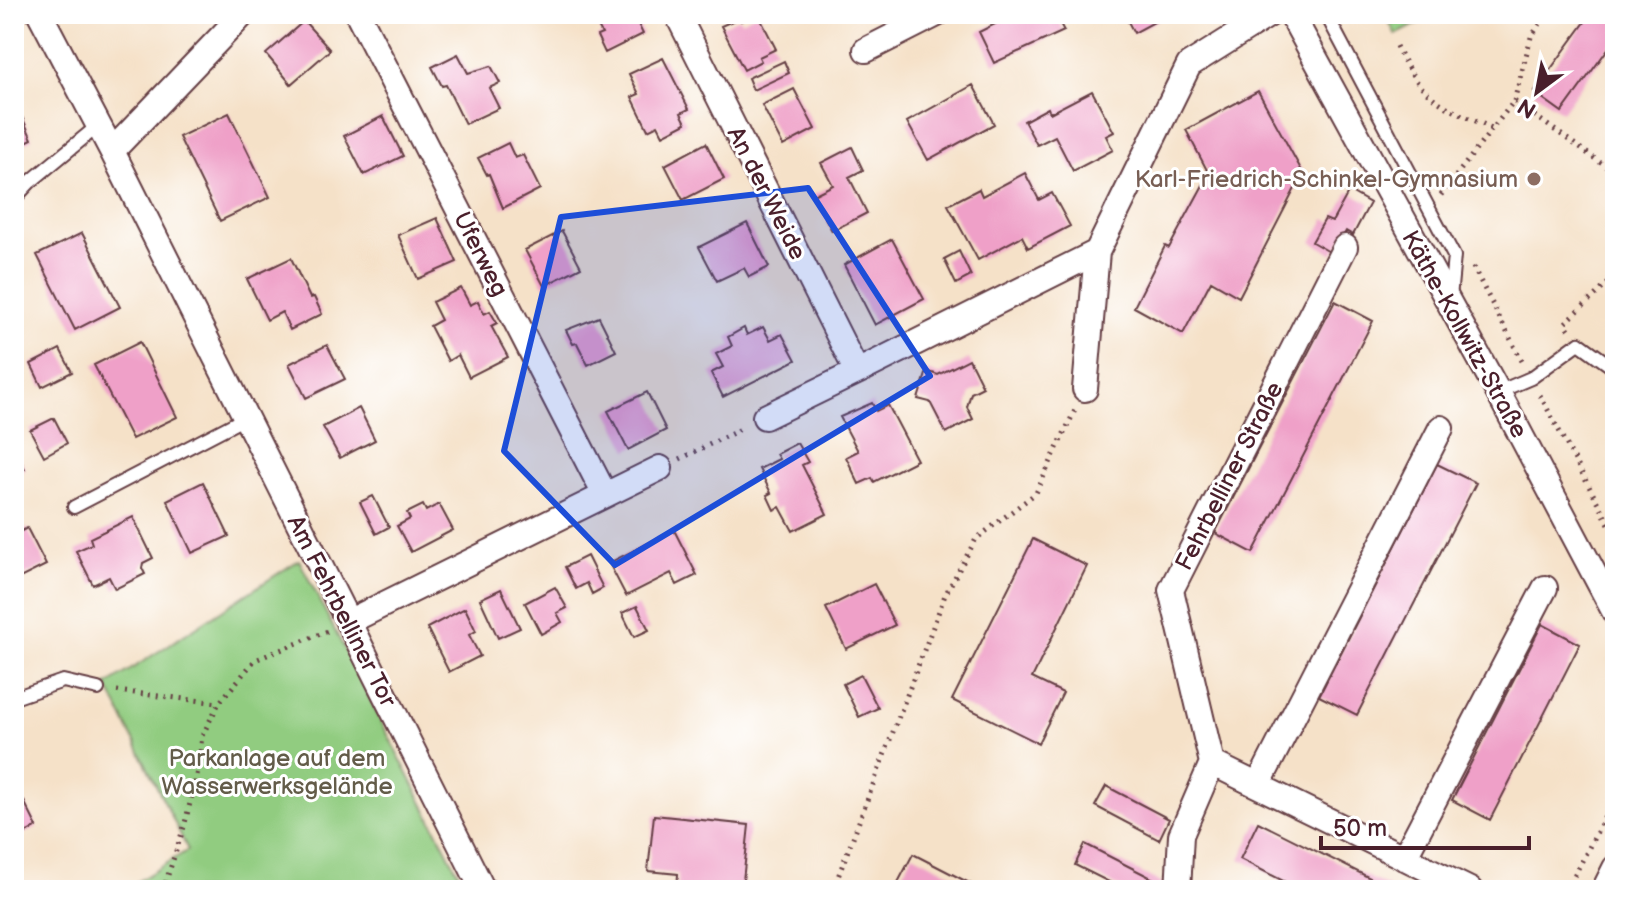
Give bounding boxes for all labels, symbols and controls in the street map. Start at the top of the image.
north arrow [1497,52,1577,132]
text: N [1513,92,1541,124]
street label: An der Weide [721,122,812,264]
place label: Karl-Friedrich-Schinkel-Gymnasium [1135,165,1518,194]
marker: Karl-Friedrich-Schinkel-Gymnasium [1525,170,1543,188]
street label: Uferweg [447,207,514,301]
street label: Käthe-Kollwitz-Straße [1395,225,1534,443]
street label: Fehrbelliner Straße [1169,377,1289,575]
street label: Am Fehrbelliner Tor [281,511,403,712]
park label: Parkanlage auf dem Wasserwerksgelände [161,744,393,801]
scale bar [1321,800,1529,850]
text: 50 m [1333,814,1387,843]

